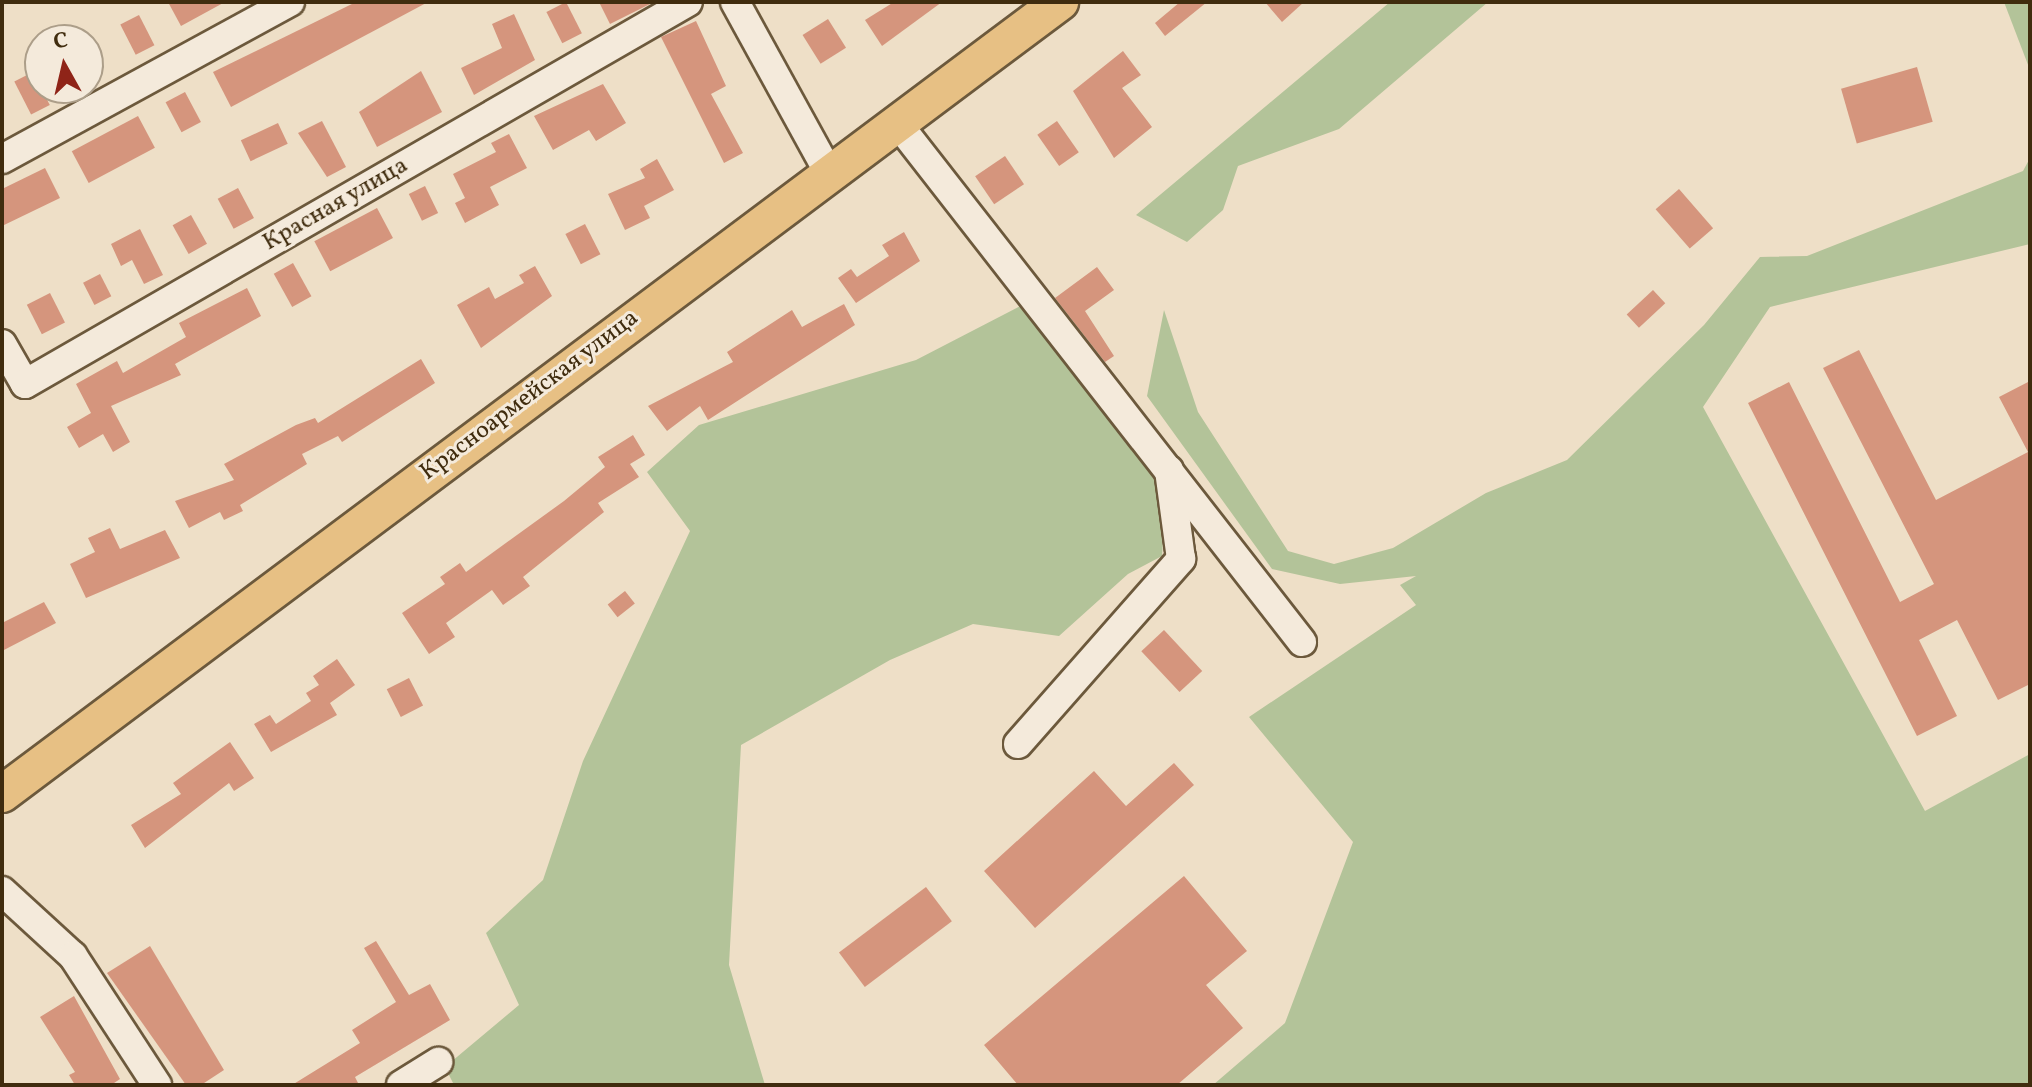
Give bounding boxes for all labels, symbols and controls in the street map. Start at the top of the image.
north arrow [24,24,104,104]
text: С [52,25,70,58]
street label: Красная улица [258,152,414,258]
street label: Красноармейская улица [415,304,645,488]

